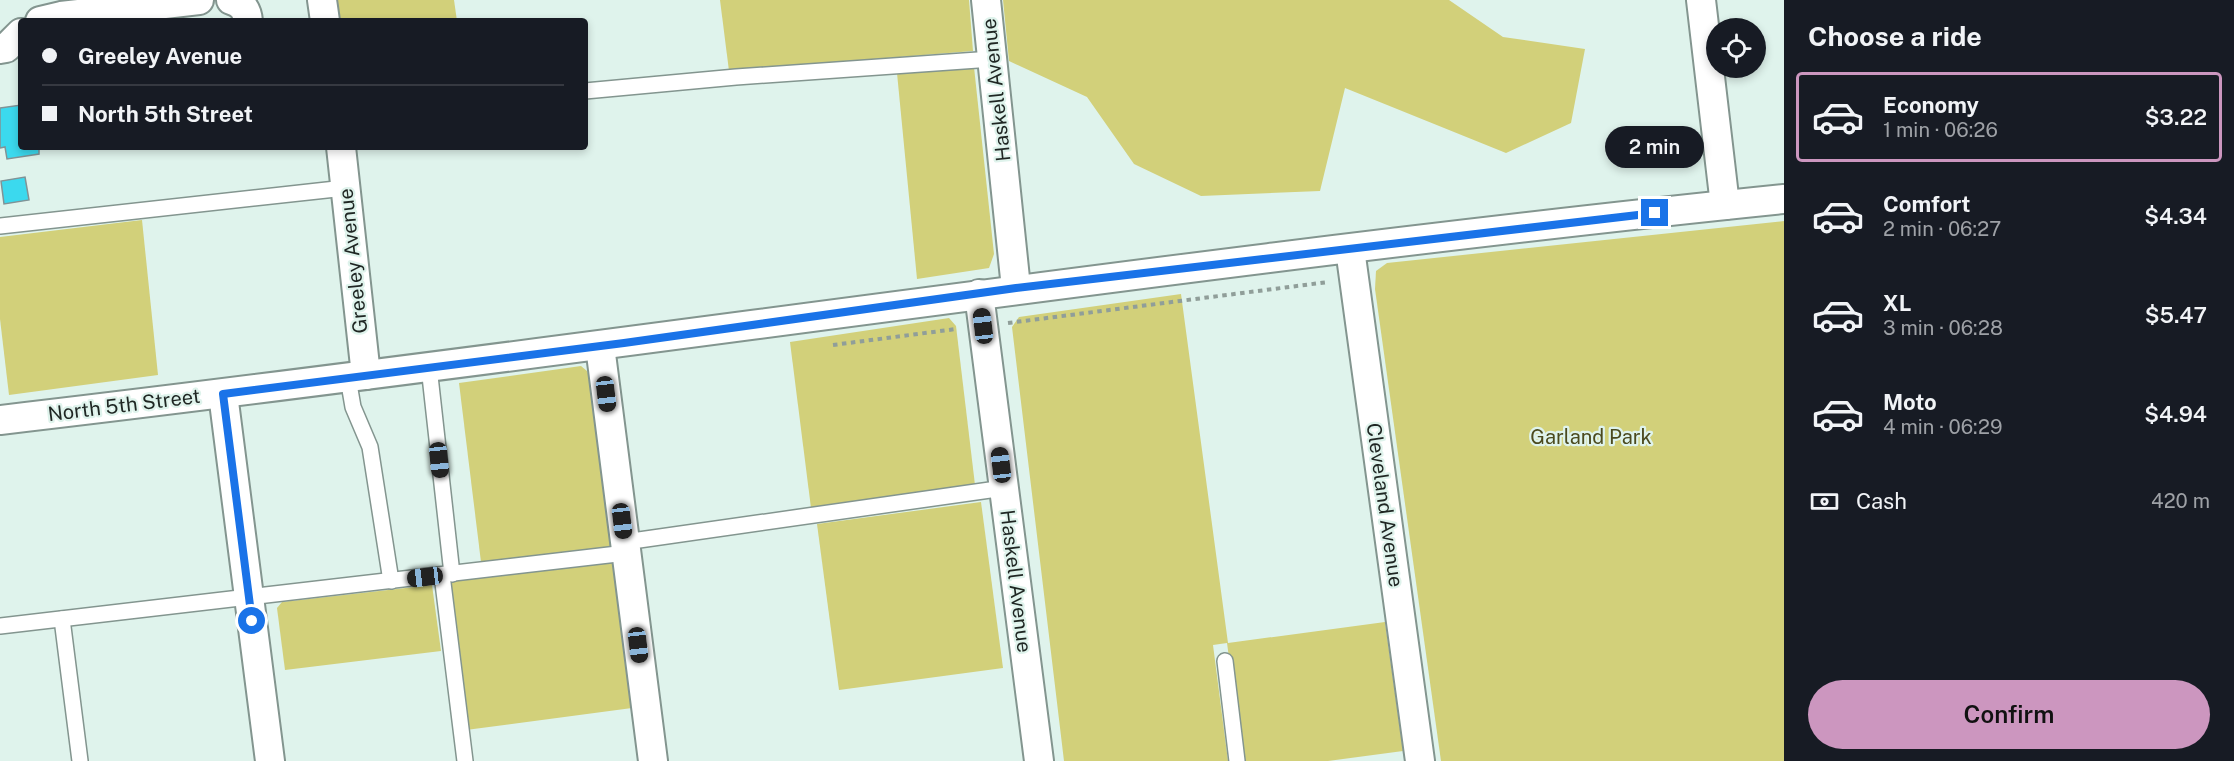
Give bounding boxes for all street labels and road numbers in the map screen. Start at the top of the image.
street label: Haskell Avenue [977,17,1015,163]
street label: Greeley Avenue [333,187,373,335]
street label: North 5th Street [46,384,202,426]
street label: Cleveland Avenue [1362,421,1408,589]
street label: Haskell Avenue [995,508,1037,654]

